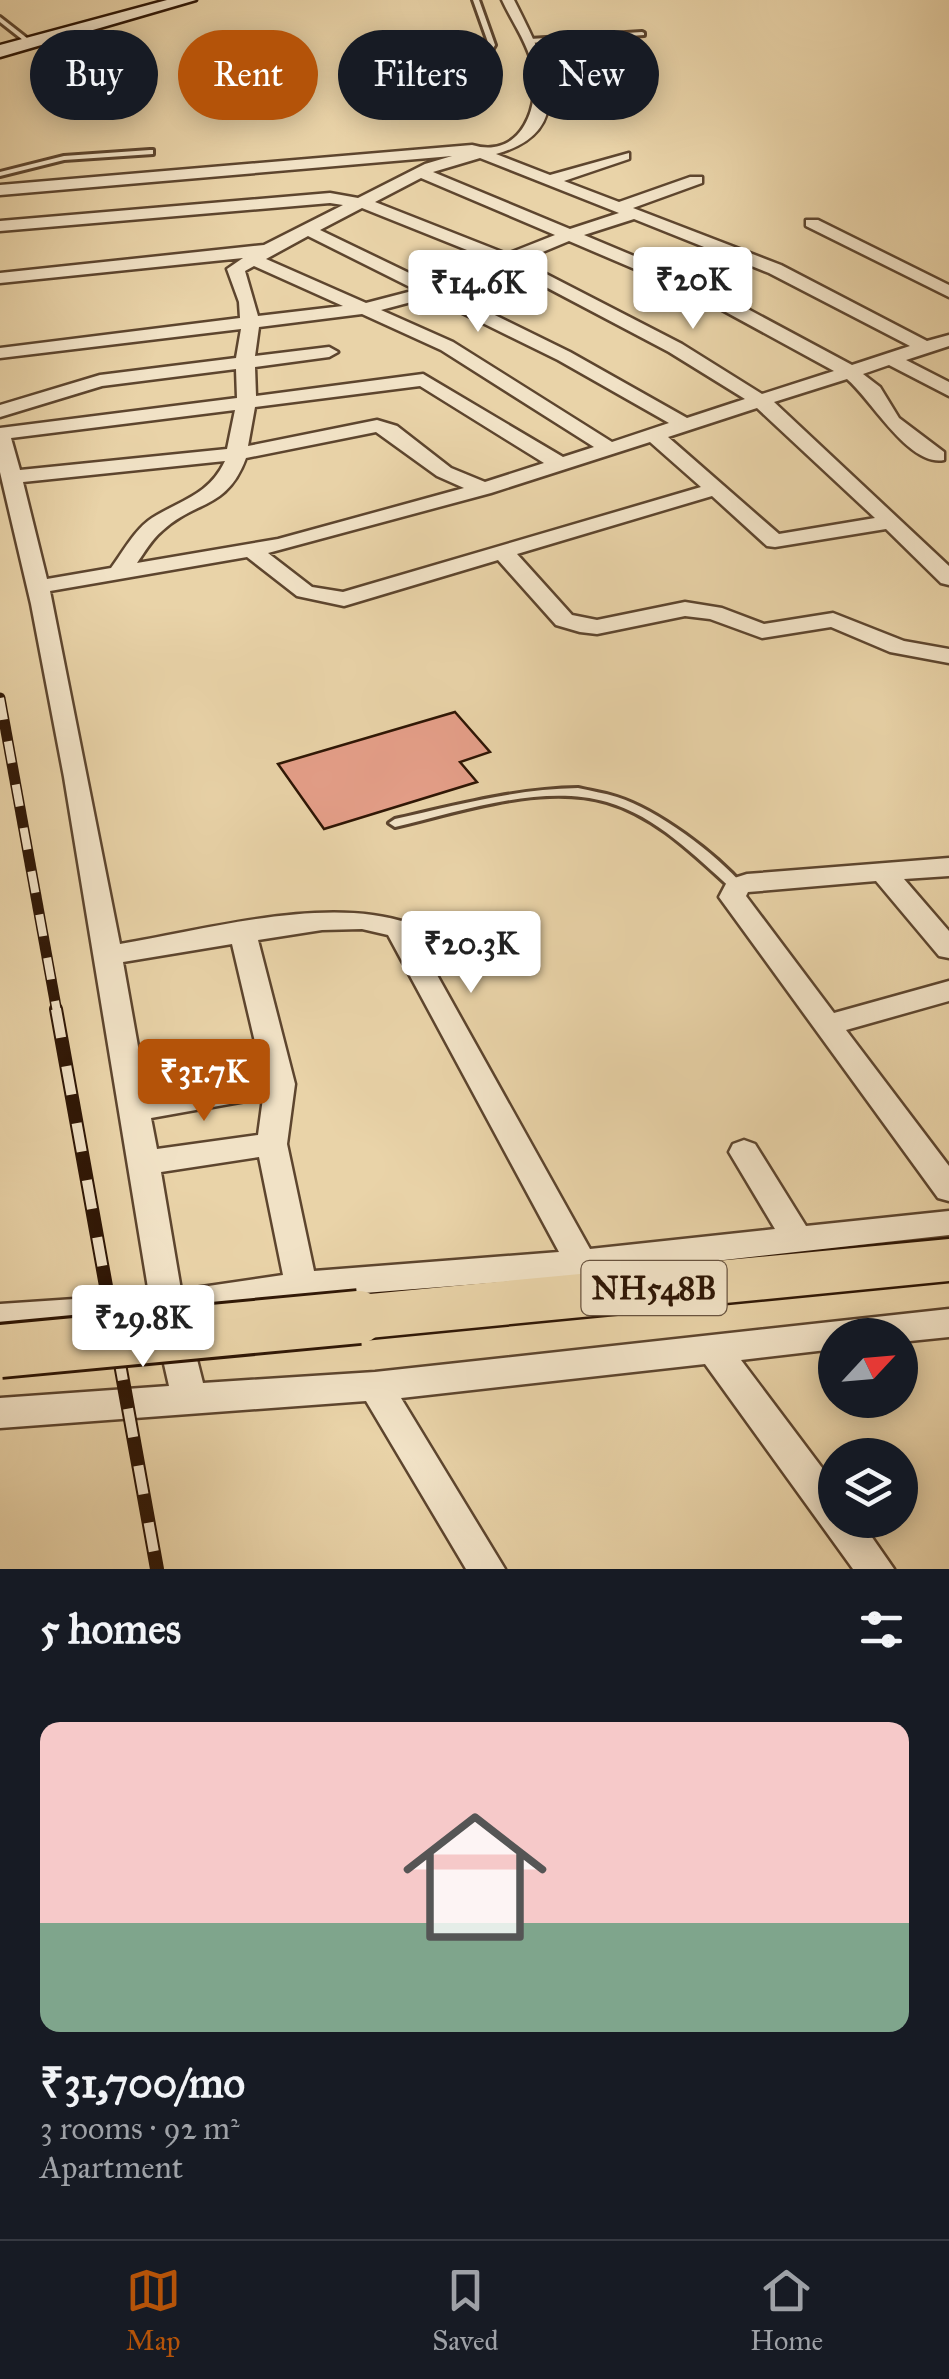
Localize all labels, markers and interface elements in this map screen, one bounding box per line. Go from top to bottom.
chip: Buy [30,30,158,120]
chip: Rent [178,30,318,120]
chip: Filters [338,30,503,120]
chip: New [523,30,659,120]
pin: ₹20K [634,247,752,332]
pin: ₹14.6K [397,250,559,335]
text: ₹20K [655,260,731,299]
text: ₹14.6K [430,263,526,302]
pin: ₹20.3K [390,911,552,996]
text: ₹20.3K [424,924,518,963]
pin: ₹31.7K [123,1039,285,1124]
text: ₹31.7K [160,1052,248,1091]
road number: NH548B [582,1261,726,1315]
pin: ₹29.8K [62,1285,224,1370]
text: ₹29.8K [94,1298,192,1337]
north arrow [818,1318,918,1418]
map controls [818,1318,918,1538]
button: layers [818,1438,918,1538]
icon: filters [854,1602,909,1657]
text: 5 homes [40,1603,181,1655]
icon: home [385,1787,565,1967]
text: ₹31,700/mo [40,2057,245,2109]
text: 3 rooms · 92 m² [40,2109,240,2148]
text: Apartment [40,2148,183,2187]
tab: Map [126,2263,181,2358]
tab: Saved [432,2263,499,2358]
tab: Home [750,2263,823,2358]

